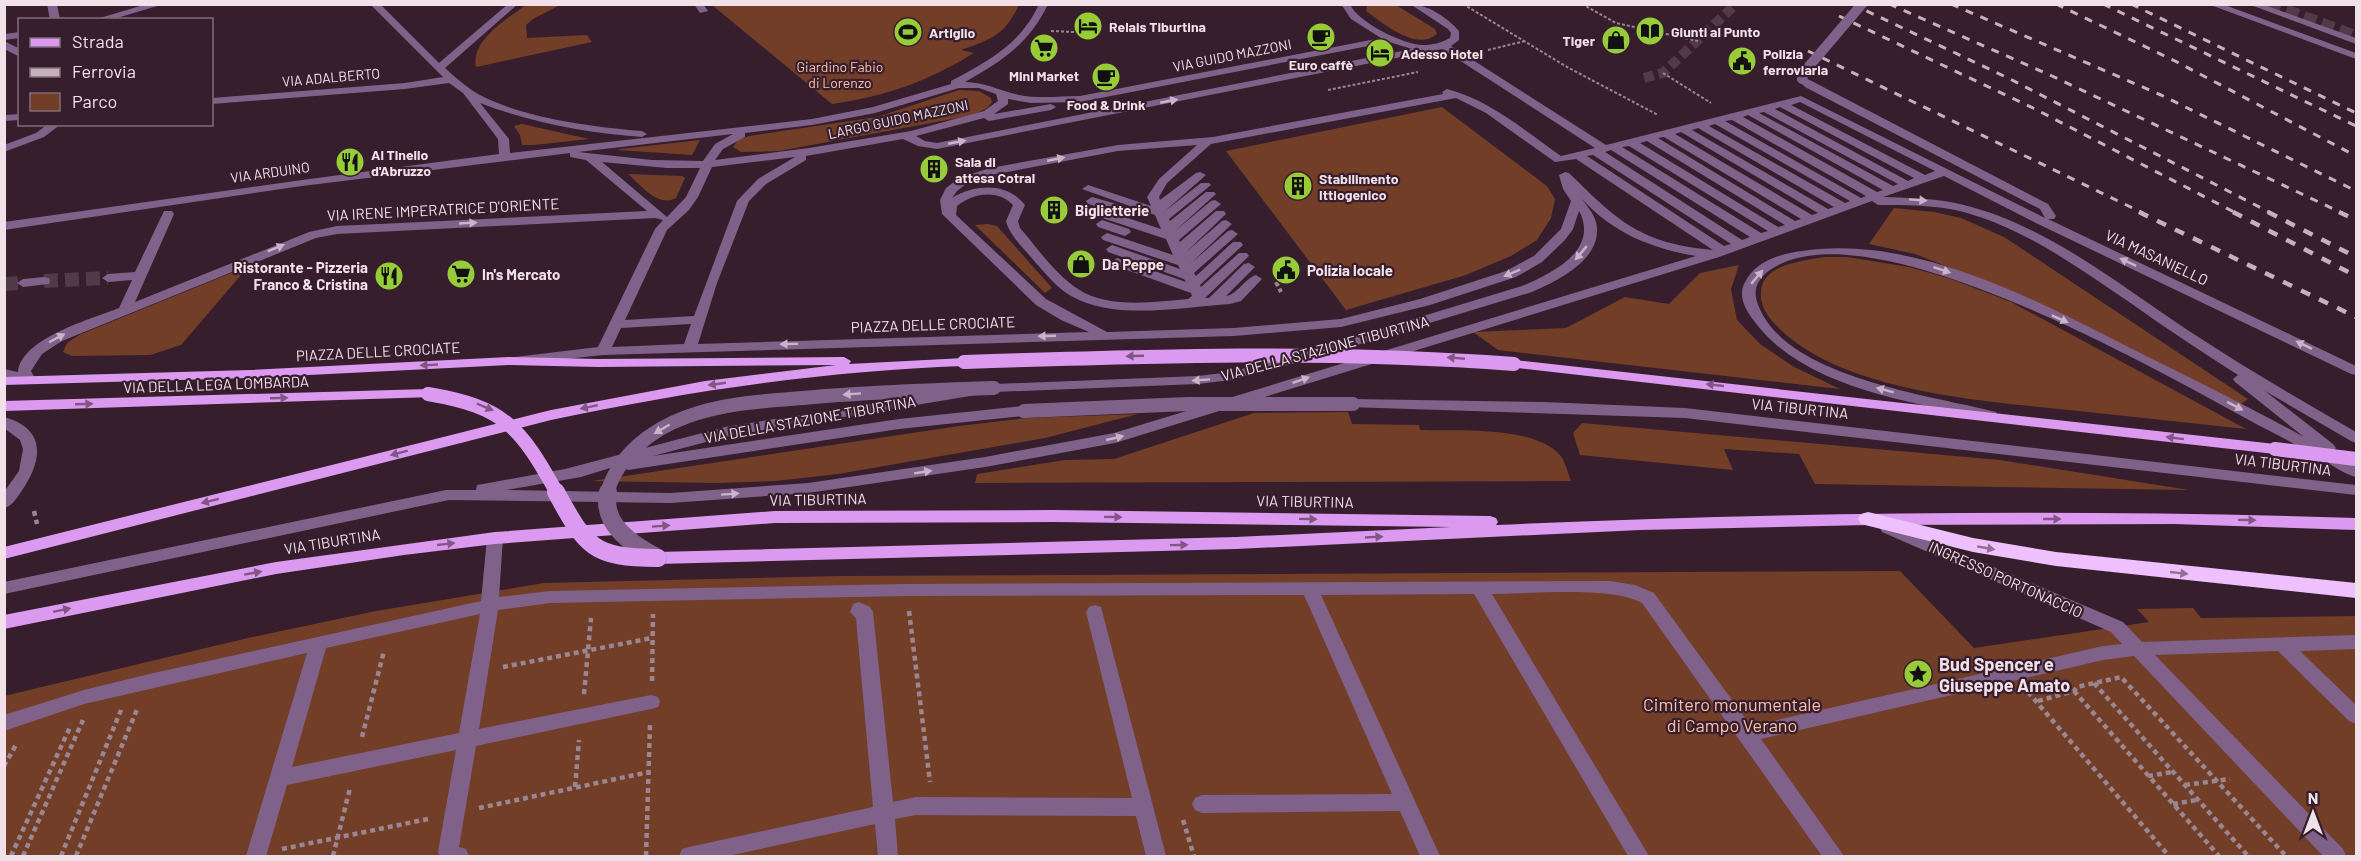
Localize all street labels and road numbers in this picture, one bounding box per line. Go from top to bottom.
street label: VIA GUIDO MAZZONI [1171,35,1293,75]
street label: VIA ADALBERTO [281,64,381,90]
street label: LARGO GUIDO MAZZONI [826,96,970,142]
street label: VIA ARDUINO [229,158,311,186]
street label: VIA IRENE IMPERATRICE D'ORIENTE [326,194,560,224]
street label: VIA MASANIELLO [2103,225,2211,289]
street label: PIAZZA DELLE CROCIATE [850,312,1016,336]
street label: VIA DELLA STAZIONE TIBURTINA [1219,312,1431,384]
street label: PIAZZA DELLE CROCIATE [295,338,461,364]
street label: VIA DELLA LEGA LOMBARDA [123,372,309,396]
street label: VIA DELLA STAZIONE TIBURTINA [703,392,917,446]
street label: VIA TIBURTINA [1751,394,1849,422]
street label: VIA TIBURTINA [2234,449,2332,479]
street label: VIA TIBURTINA [769,489,867,509]
street label: VIA TIBURTINA [1256,491,1354,511]
street label: VIA TIBURTINA [283,525,381,557]
street label: INGRESSO PORTONACCIO [1926,537,2086,621]

